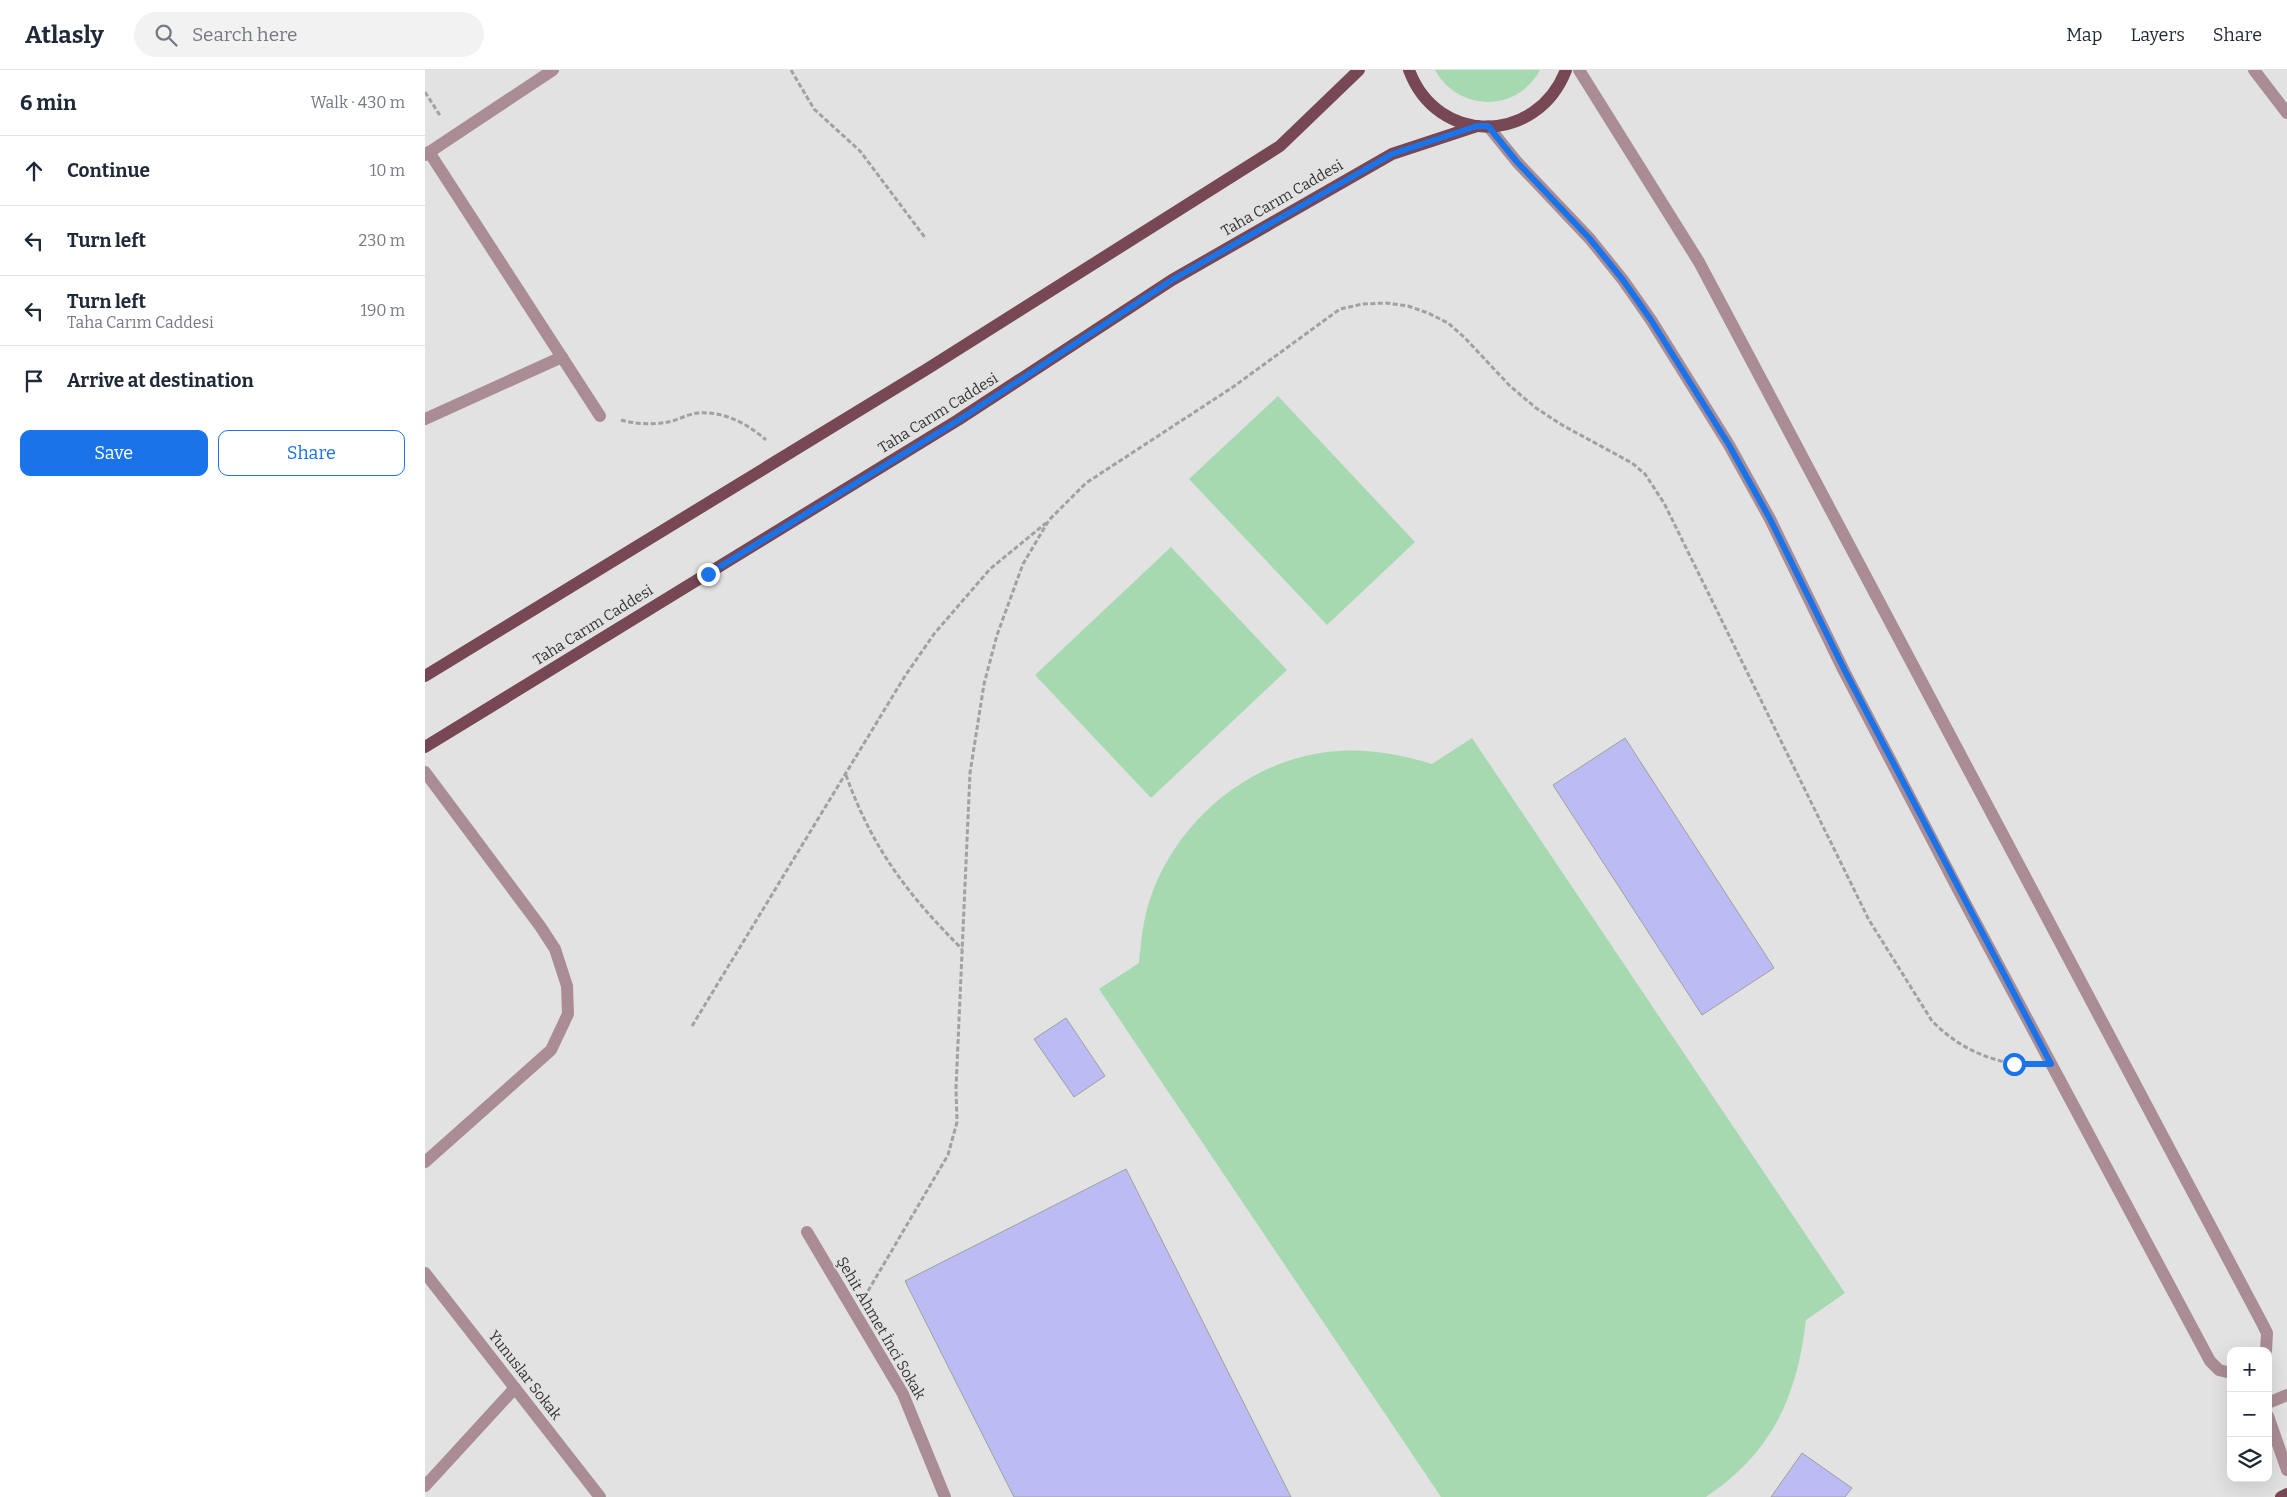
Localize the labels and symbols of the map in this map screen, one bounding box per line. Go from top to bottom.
street label: Taha Carım Caddesi [1218,156,1347,240]
street label: Taha Carım Caddesi [875,369,1002,457]
route end [697,563,720,586]
street label: Taha Carım Caddesi [530,581,657,669]
route start [2003,1053,2026,1076]
street label: Şehit Ahmet İnci Sokak [833,1253,930,1403]
street label: Yunuslar Sokak [485,1327,566,1424]

